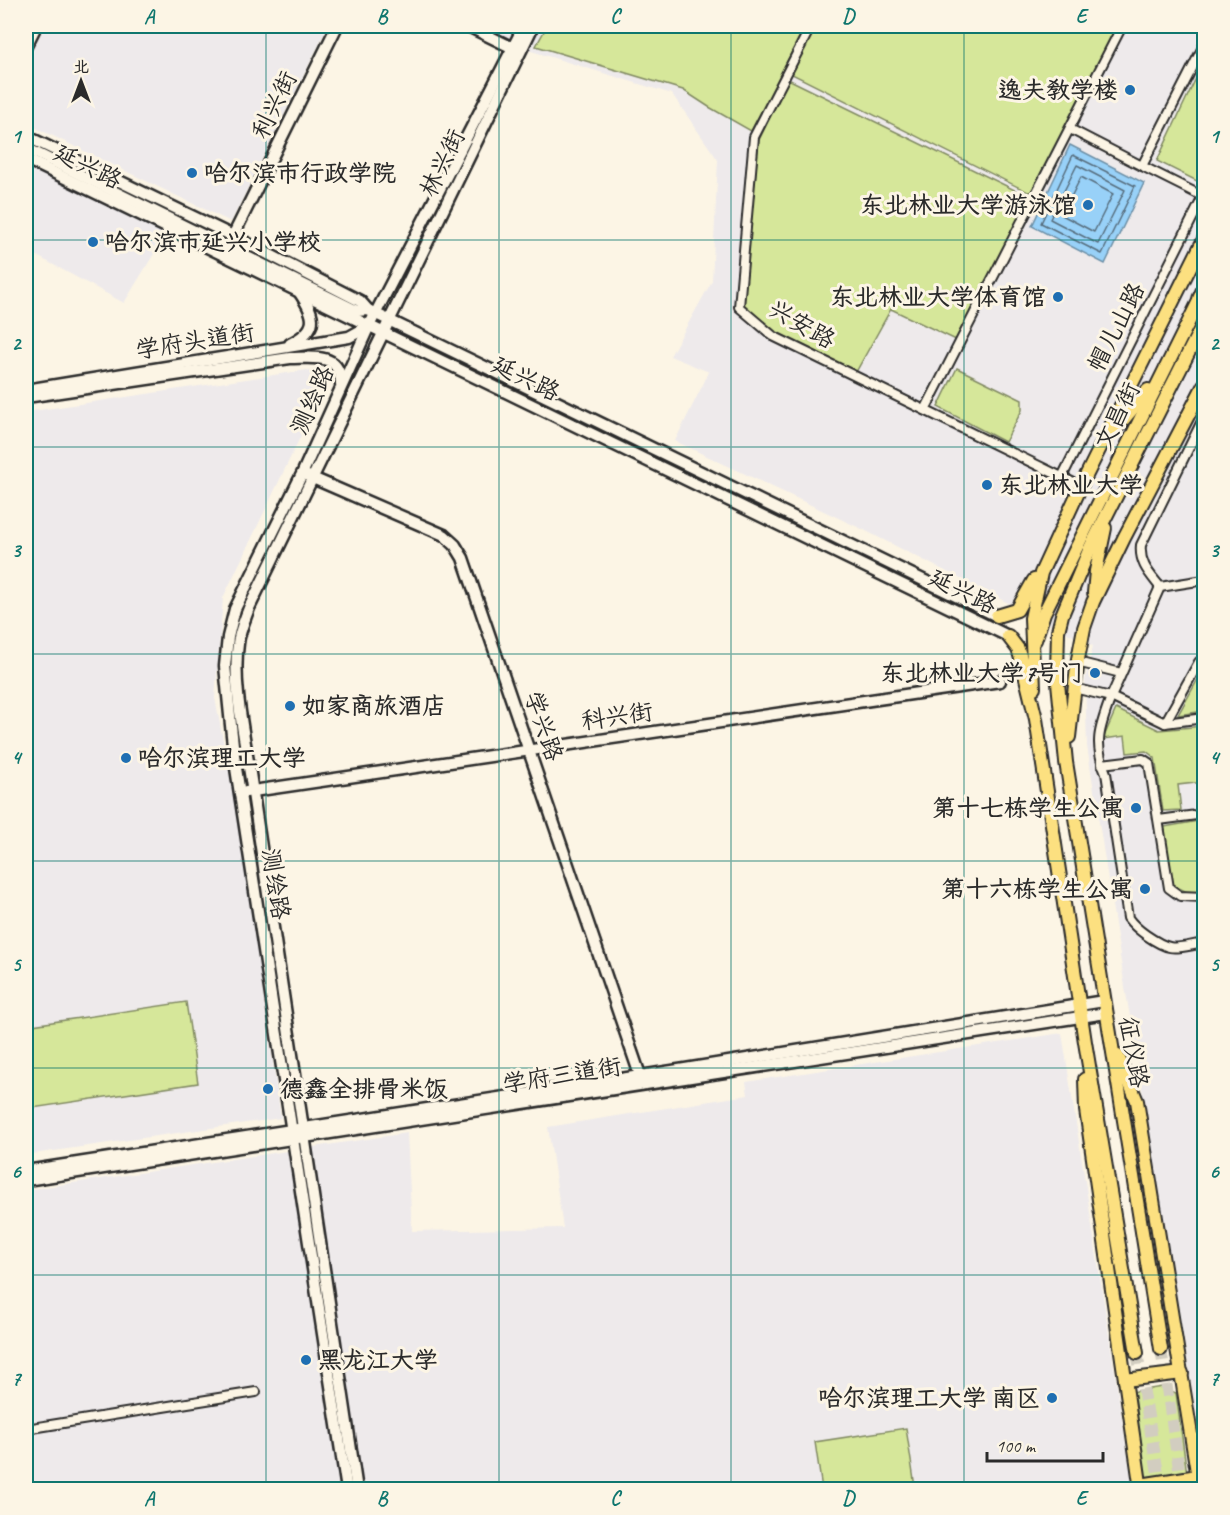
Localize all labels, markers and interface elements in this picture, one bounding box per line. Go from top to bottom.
text: A [144,4,156,29]
text: B [377,4,389,29]
text: C [610,4,622,29]
text: D [842,4,856,29]
text: E [1076,4,1090,29]
north arrow [51,51,111,111]
text: 北 [73,57,89,77]
street label: 利兴街 [245,66,303,144]
place label: 逸夫教学楼 [998,75,1118,105]
marker: 逸夫教学楼 [1123,83,1137,97]
text: 1 [12,124,23,149]
street label: 林兴街 [413,124,471,202]
text: 1 [1210,124,1221,149]
street label: 延兴路 [49,137,127,195]
place label: 哈尔滨市行政学院 [204,158,396,188]
marker: 哈尔滨市行政学院 [185,166,199,180]
place label: 东北林业大学游泳馆 [860,190,1076,220]
marker: 东北林业大学游泳馆 [1081,198,1095,212]
place label: 哈尔滨市延兴小学校 [105,227,321,257]
marker: 哈尔滨市延兴小学校 [86,235,100,249]
street label: 帽儿山路 [1081,277,1151,377]
place label: 东北林业大学体育馆 [830,282,1046,312]
marker: 东北林业大学体育馆 [1051,290,1065,304]
street label: 兴安路 [763,293,841,355]
street label: 学府头道街 [133,317,257,365]
text: 2 [12,331,23,356]
text: 2 [1210,331,1221,356]
street label: 延兴路 [487,349,565,407]
street label: 测绘路 [284,361,340,439]
street label: 文昌街 [1088,377,1146,455]
place label: 东北林业大学 [999,470,1143,500]
marker: 东北林业大学 [980,478,994,492]
text: 3 [12,538,23,563]
text: 3 [1210,538,1221,563]
street label: 延兴路 [924,562,1002,620]
place label: 东北林业大学7号门 [880,658,1083,688]
marker: 东北林业大学7号门 [1088,666,1102,680]
street label: 学兴路 [518,687,570,765]
place label: 如家商旅酒店 [302,691,446,721]
street label: 科兴街 [579,696,655,736]
marker: 如家商旅酒店 [283,699,297,713]
place label: 哈尔滨理工大学 [138,743,306,773]
text: 4 [12,745,24,770]
text: 4 [1210,745,1222,770]
marker: 哈尔滨理工大学 [119,751,133,765]
place label: 第十七栋学生公寓 [932,793,1124,823]
marker: 第十七栋学生公寓 [1129,801,1143,815]
street label: 测绘路 [256,846,296,922]
place label: 第十六栋学生公寓 [941,874,1133,904]
marker: 第十六栋学生公寓 [1138,882,1152,896]
text: 5 [12,952,23,977]
text: 5 [1210,952,1221,977]
street label: 征仪路 [1113,1014,1155,1090]
street label: 学府三道街 [500,1051,624,1099]
place label: 德鑫全排骨米饭 [280,1074,448,1104]
marker: 德鑫全排骨米饭 [261,1082,275,1096]
text: 6 [11,1159,22,1184]
text: 6 [1209,1159,1220,1184]
place label: 黑龙江大学 [318,1345,438,1375]
marker: 黑龙江大学 [299,1353,313,1367]
text: 7 [12,1366,23,1391]
text: 7 [1210,1366,1221,1391]
place label: 哈尔滨理工大学 南区 [818,1383,1040,1413]
marker: 哈尔滨理工大学 南区 [1045,1391,1059,1405]
scale bar [987,1425,1102,1463]
text: 100 m [996,1435,1037,1457]
text: A [144,1486,156,1511]
text: B [377,1486,389,1511]
text: C [610,1486,622,1511]
text: D [842,1486,856,1511]
text: E [1076,1486,1090,1511]

